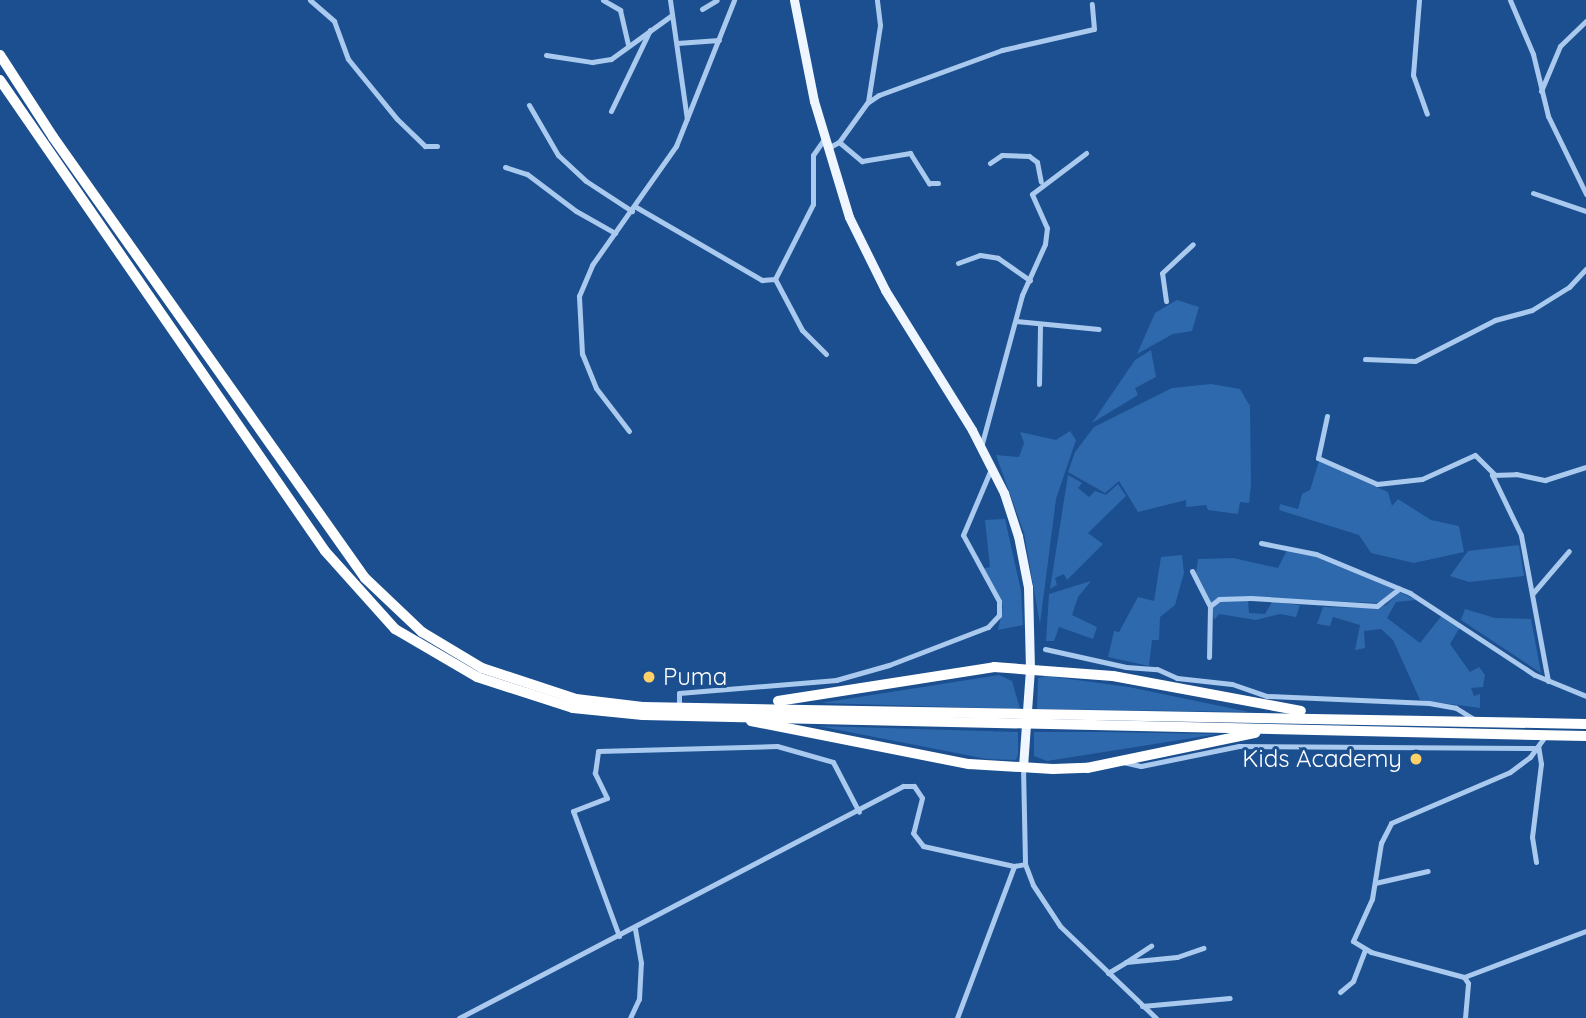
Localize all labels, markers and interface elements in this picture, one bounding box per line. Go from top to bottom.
place label: Puma [663,663,727,691]
marker: Puma [641,669,657,685]
place label: Kids Academy [1242,745,1402,773]
marker: Kids Academy [1408,751,1424,767]

